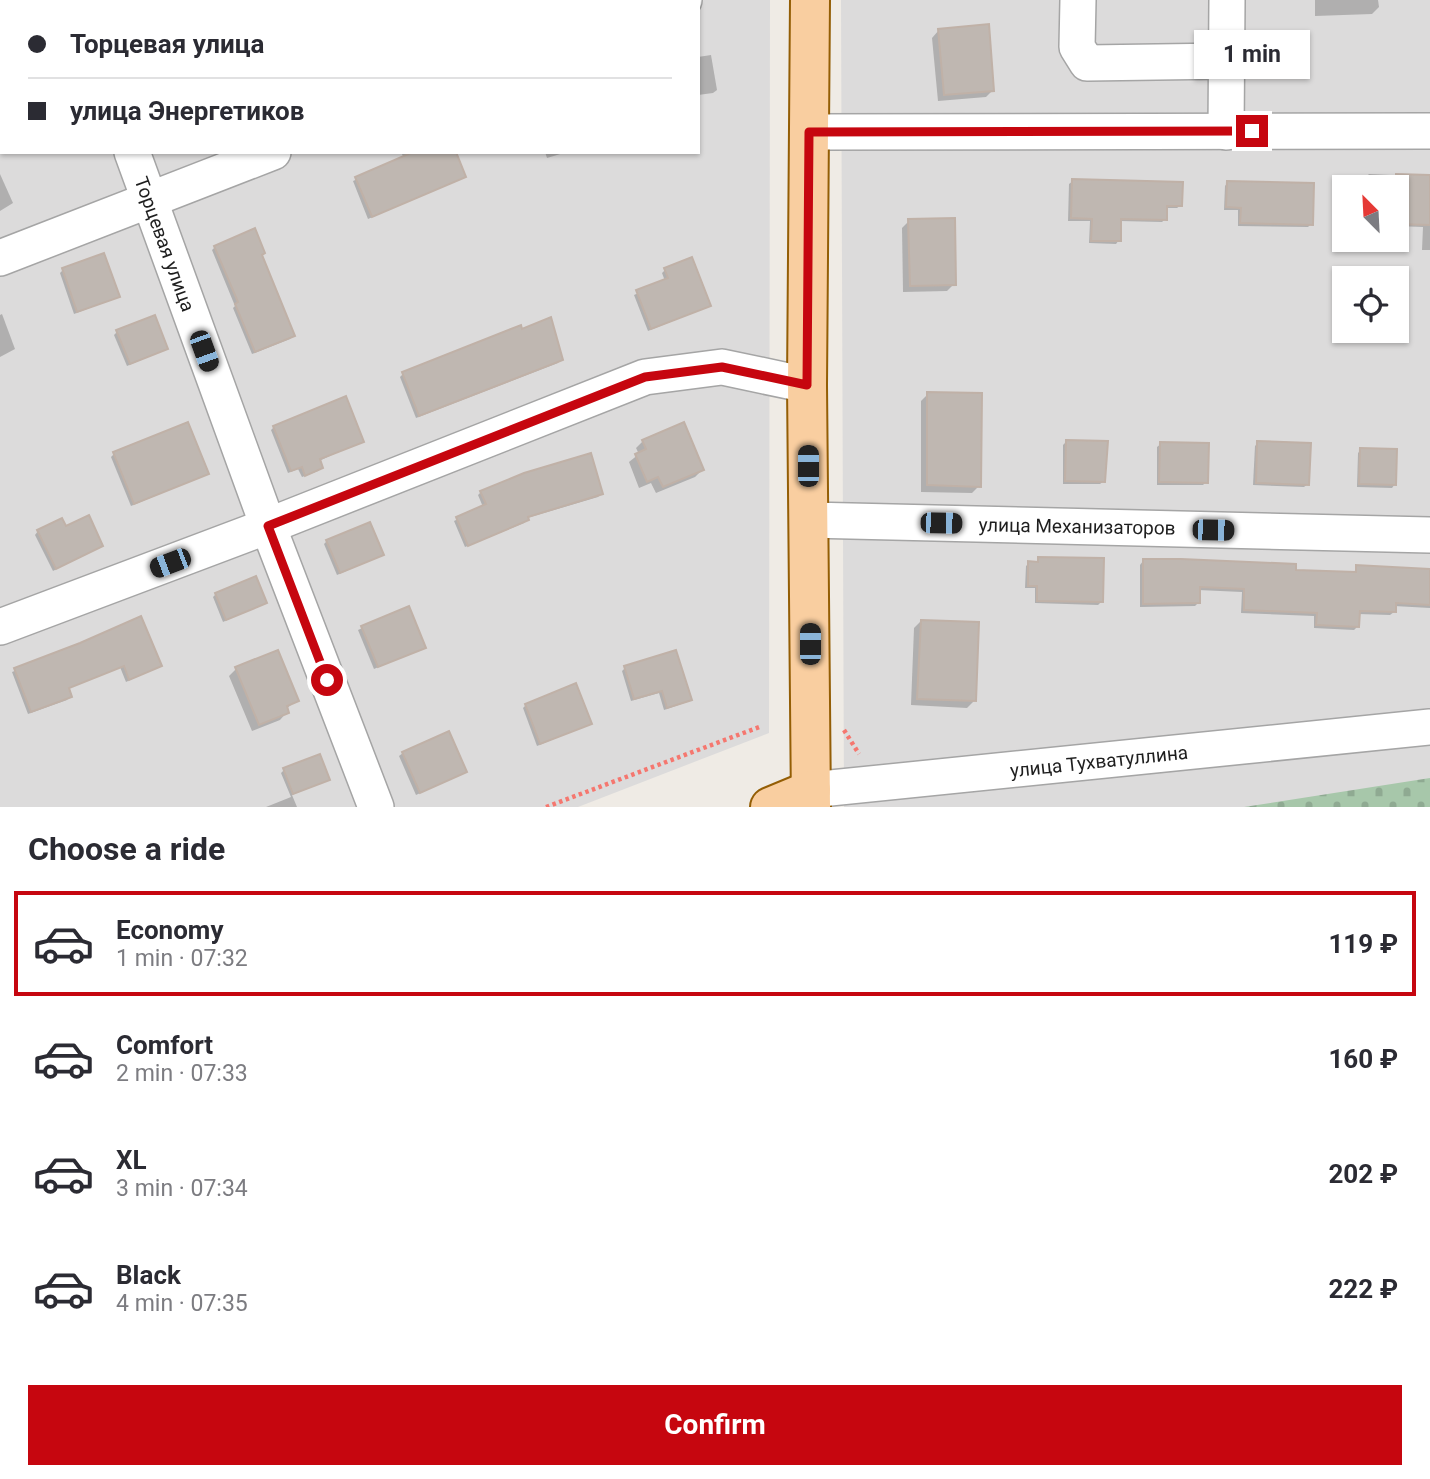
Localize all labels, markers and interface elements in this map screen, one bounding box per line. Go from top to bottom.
text: Торцевая улица [70,29,264,59]
callout: 1 min [1194,30,1310,78]
text: 1 min [1223,41,1281,68]
text: улица Энергетиков [70,96,304,126]
route end [1236,115,1268,147]
street label: Торцевая улица [129,174,200,315]
north arrow [1332,175,1409,252]
map controls [1332,175,1409,343]
button: locate [1332,266,1409,343]
car [187,328,222,374]
car [798,445,819,487]
car [920,512,963,534]
street label: улица Механизаторов [978,513,1176,540]
car [1192,519,1235,541]
car [147,546,194,580]
car [800,623,821,665]
route start [311,664,343,696]
street label: улица Тухватуллина [1009,741,1189,782]
text: Choose a ride [28,830,225,868]
icon: car [32,912,95,975]
text: Economy [116,915,223,945]
text: 119 ₽ [1328,929,1398,959]
text: 1 min · 07:32 [116,945,248,972]
icon: car [32,1027,95,1090]
text: Comfort [116,1030,213,1060]
text: 160 ₽ [1328,1044,1398,1074]
text: 2 min · 07:33 [116,1060,248,1087]
icon: car [32,1142,95,1205]
text: XL [116,1145,147,1175]
text: 202 ₽ [1328,1159,1398,1189]
text: 3 min · 07:34 [116,1175,248,1202]
icon: car [32,1257,95,1320]
text: Black [116,1260,181,1290]
text: 222 ₽ [1328,1274,1398,1304]
text: 4 min · 07:35 [116,1290,248,1317]
button: Confirm [28,1385,1402,1465]

